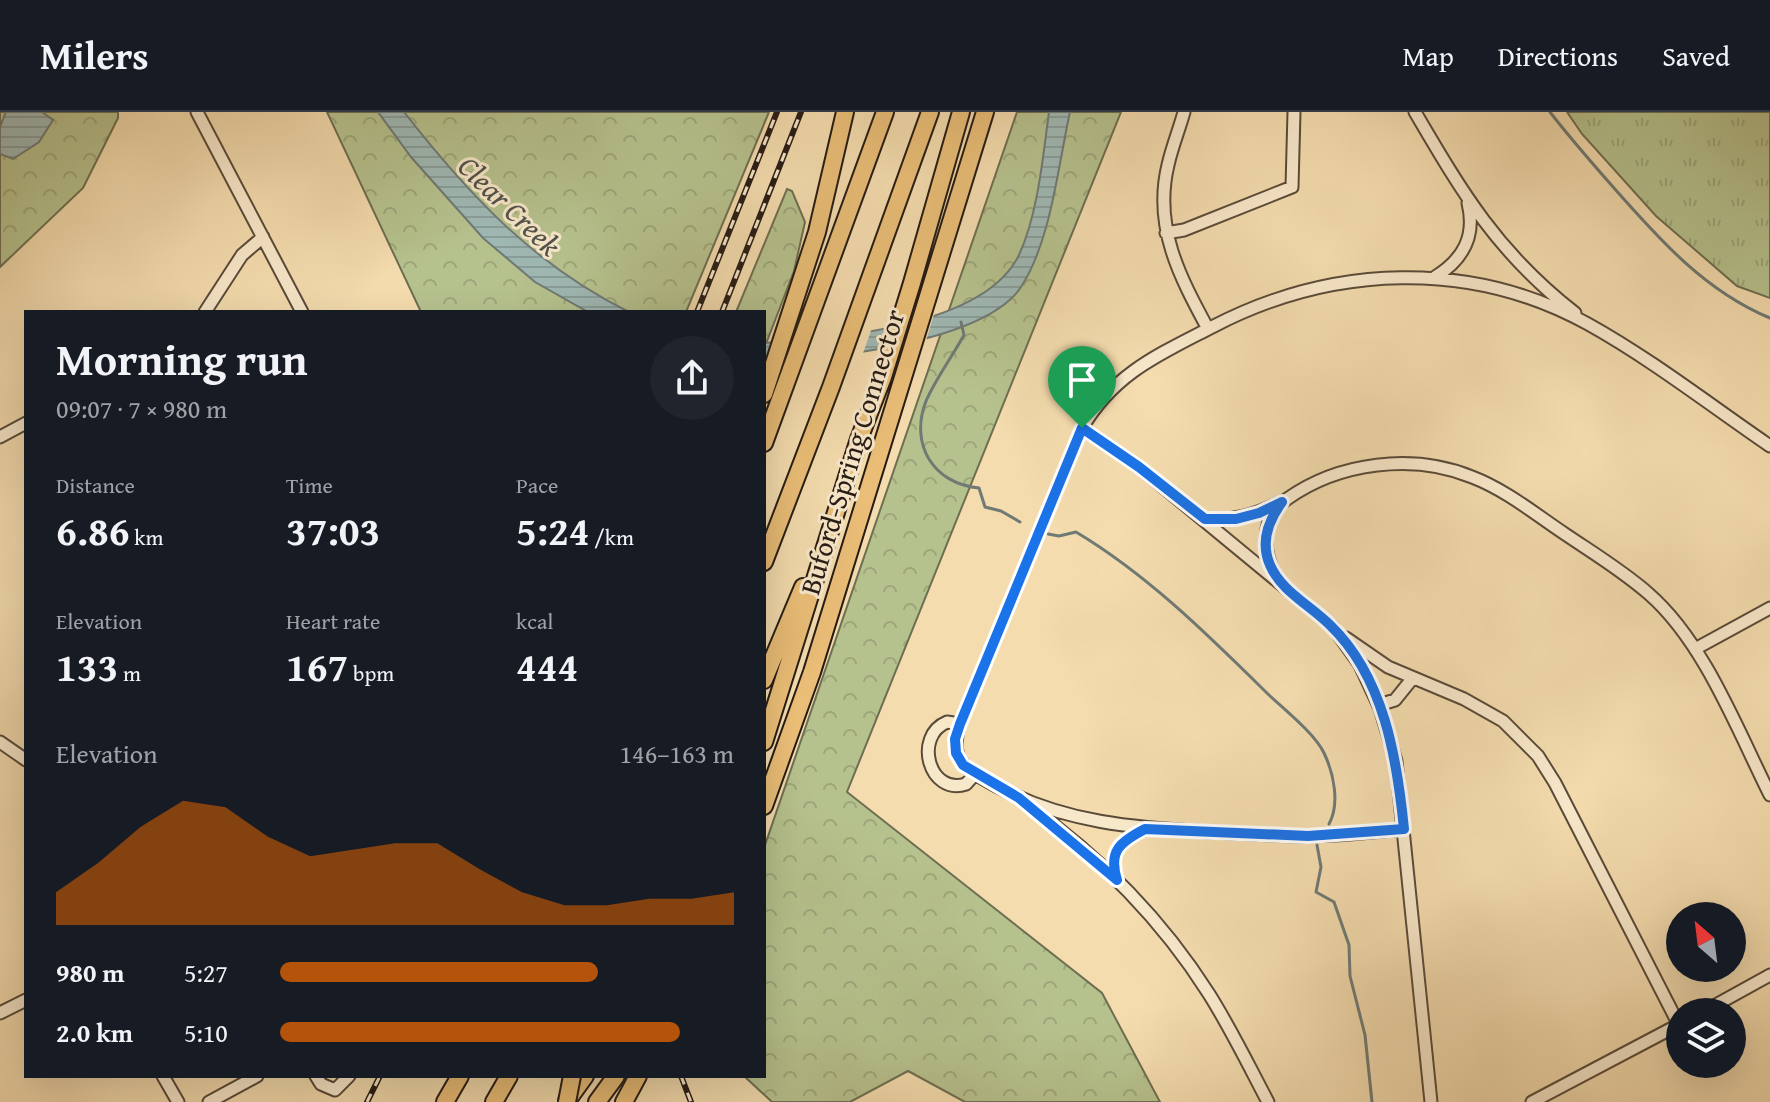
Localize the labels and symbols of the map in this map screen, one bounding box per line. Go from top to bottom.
water label: Clear Creek [448,145,571,266]
street label: Buford-Spring Connector [789,304,915,600]
pin [1048,346,1116,428]
north arrow [1666,902,1746,982]

